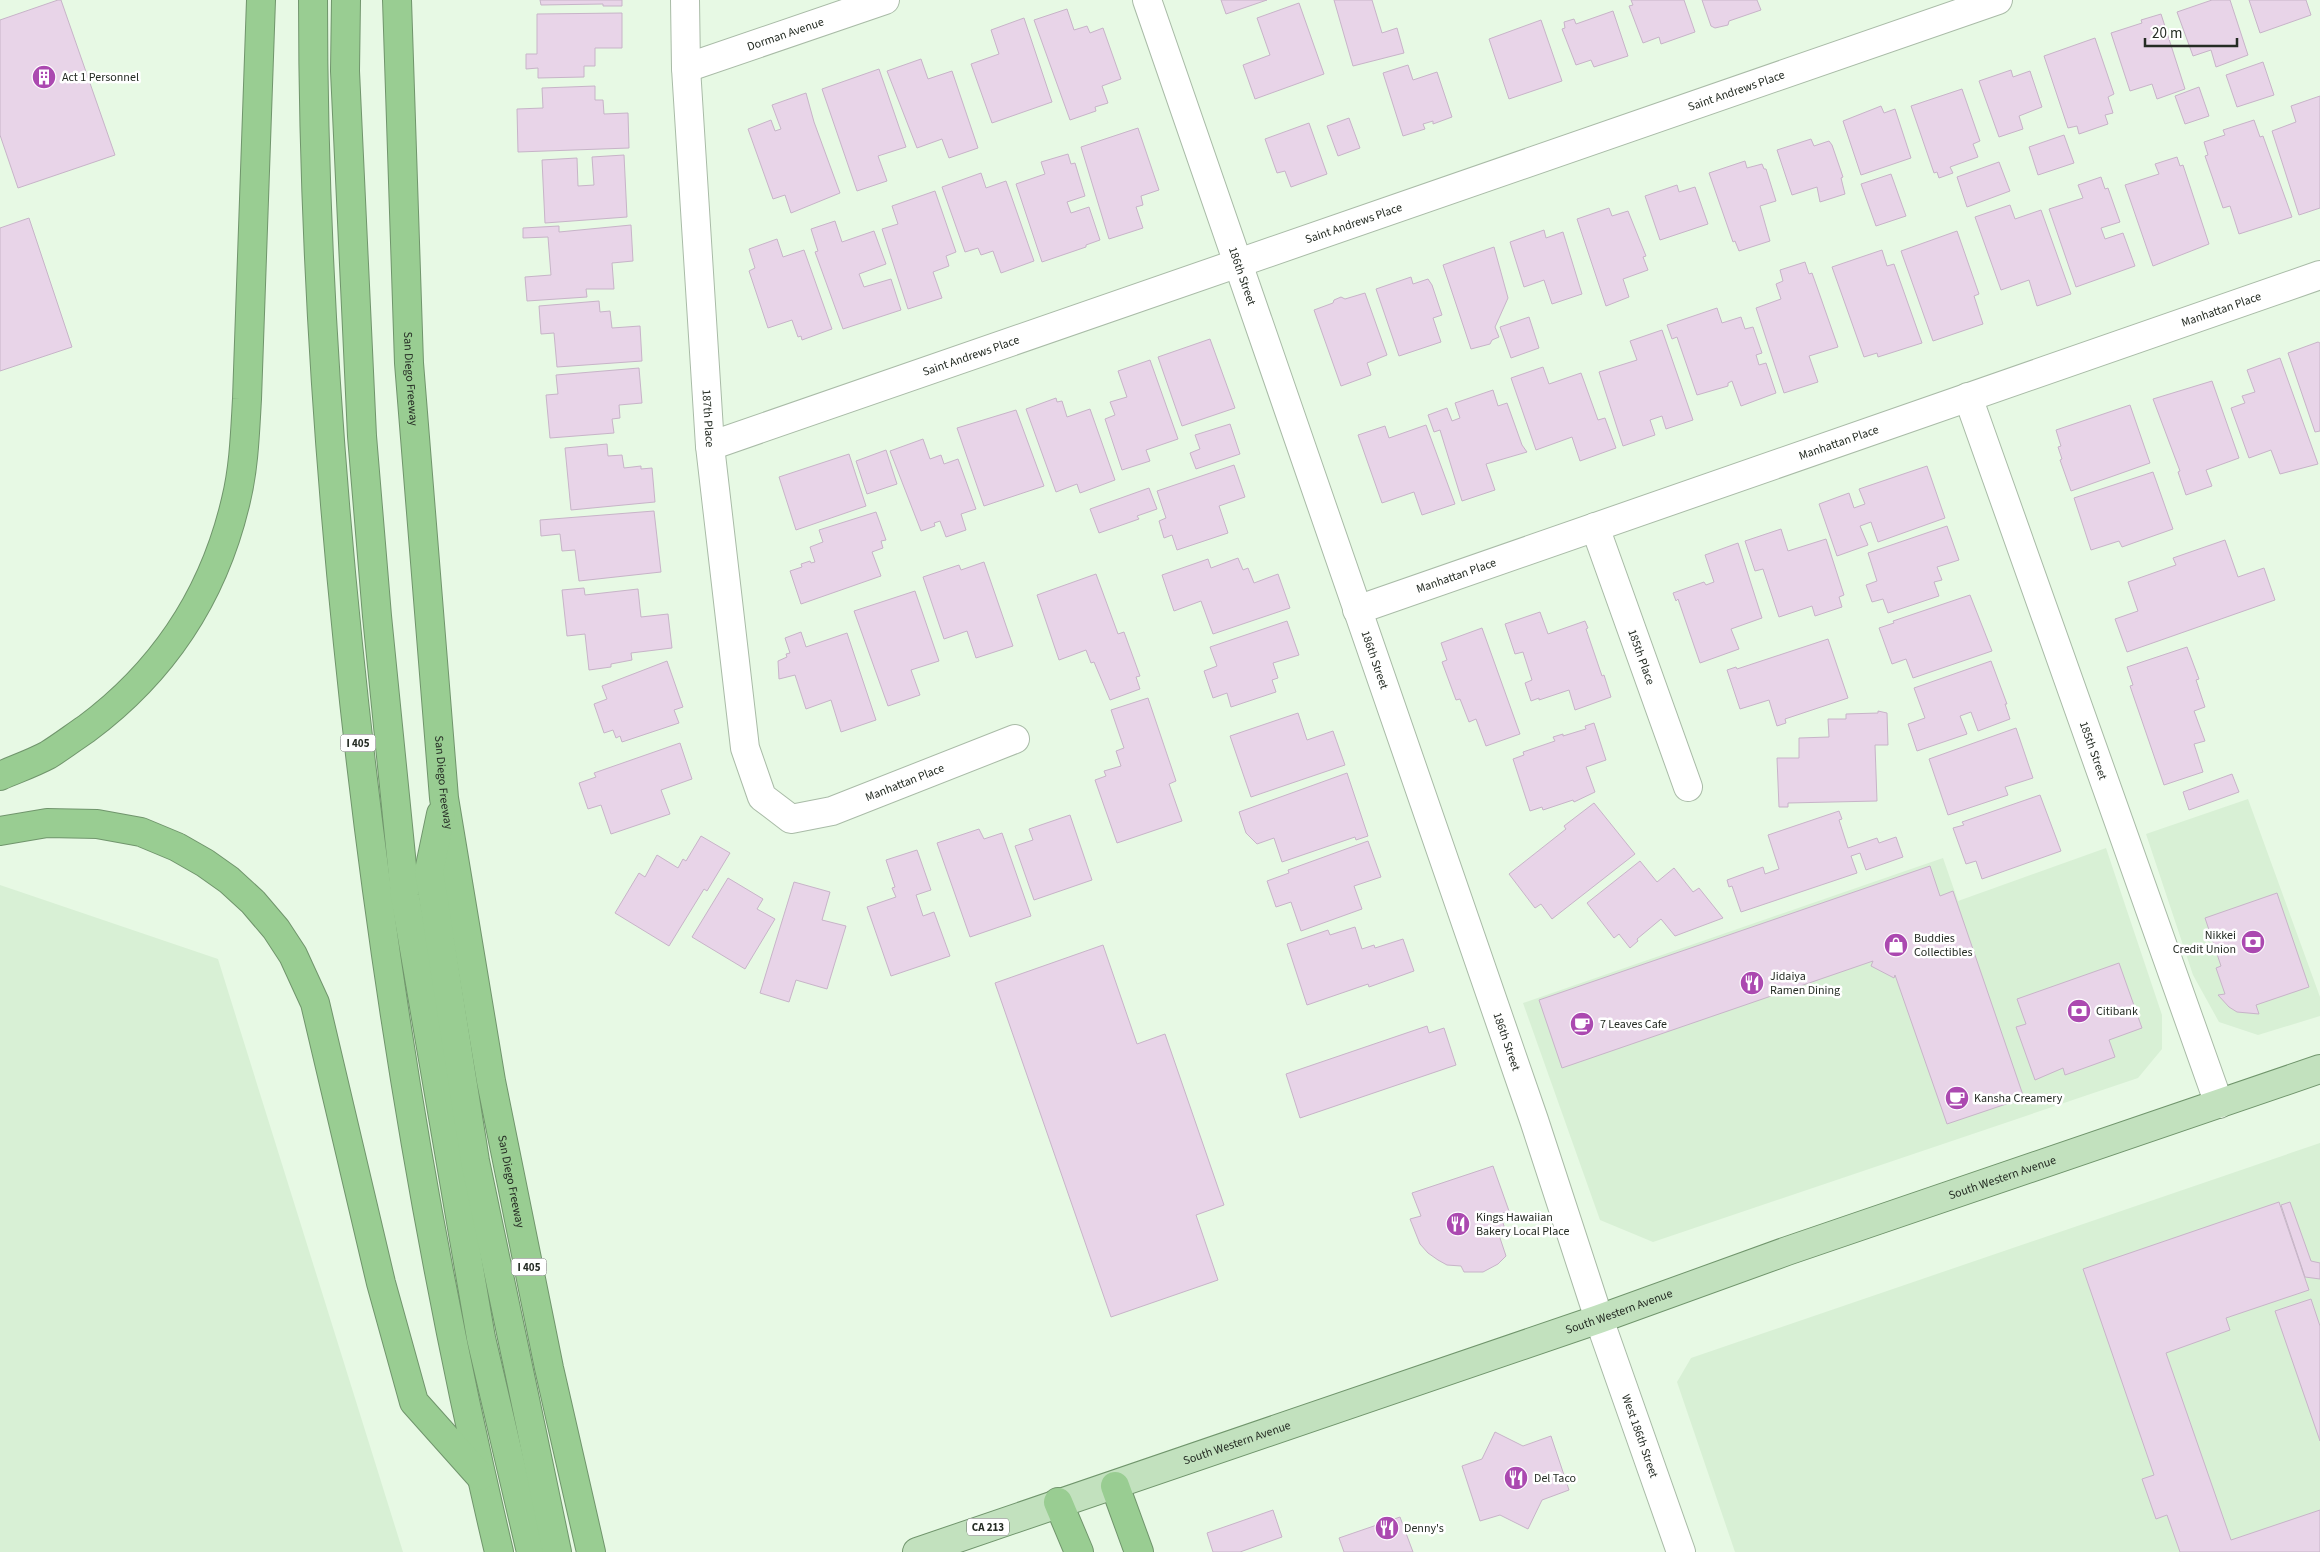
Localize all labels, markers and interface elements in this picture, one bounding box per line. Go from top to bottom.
street label: Dorman Avenue [745,14,826,56]
scale bar [2145,15,2238,47]
text: 20 m [2152,23,2182,44]
building icon: Act 1 Personnel [31,64,57,90]
street label: Saint Andrews Place [1686,66,1787,116]
place label: Act 1 Personnel [62,69,139,86]
street label: Saint Andrews Place [1303,199,1404,248]
street label: 186th Street [1224,245,1260,308]
street label: Manhattan Place [2179,288,2264,332]
street label: San Diego Freeway [399,331,422,427]
street label: Saint Andrews Place [920,332,1022,381]
street label: 187th Place [697,389,718,448]
street label: Manhattan Place [1797,421,1881,465]
street label: Manhattan Place [1414,554,1499,598]
street label: 185th Place [1623,627,1659,687]
street label: 186th Street [1356,628,1392,691]
street label: 185th Street [2075,719,2111,782]
road number: I 405 [340,734,376,751]
street label: San Diego Freeway [430,735,457,831]
street label: Manhattan Place [863,760,947,806]
place label: Nikkei Credit Union [2173,927,2236,958]
bank icon: Nikkei Credit Union [2240,929,2266,955]
place label: Buddies Collectibles [1914,930,1972,961]
shop icon: Buddies Collectibles [1883,932,1909,958]
place label: Jidaiya Ramen Dining [1770,968,1840,999]
restaurant icon: Jidaiya Ramen Dining [1739,970,1765,996]
bank icon: Citibank [2066,998,2092,1024]
place label: Citibank [2096,1003,2138,1020]
street label: 186th Street [1488,1010,1524,1073]
cafe icon: 7 Leaves Cafe [1569,1011,1595,1037]
place label: 7 Leaves Cafe [1600,1016,1667,1033]
cafe icon: Kansha Creamery [1944,1085,1970,1111]
place label: Kansha Creamery [1974,1090,2063,1107]
street label: San Diego Freeway [493,1134,529,1230]
street label: South Western Avenue [1946,1152,2058,1204]
place label: Kings Hawaiian Bakery Local Place [1476,1209,1569,1240]
restaurant icon: Kings Hawaiian Bakery Local Place [1445,1211,1471,1237]
road number: I 405 [512,1258,546,1276]
street label: South Western Avenue [1563,1285,1675,1339]
street label: West 186th Street [1617,1392,1662,1480]
street label: South Western Avenue [1181,1417,1293,1469]
restaurant icon: Del Taco [1503,1465,1529,1491]
place label: Del Taco [1534,1470,1576,1487]
restaurant icon: Denny's [1374,1515,1400,1541]
road number: CA 213 [967,1518,1009,1535]
place label: Denny's [1404,1520,1444,1537]

